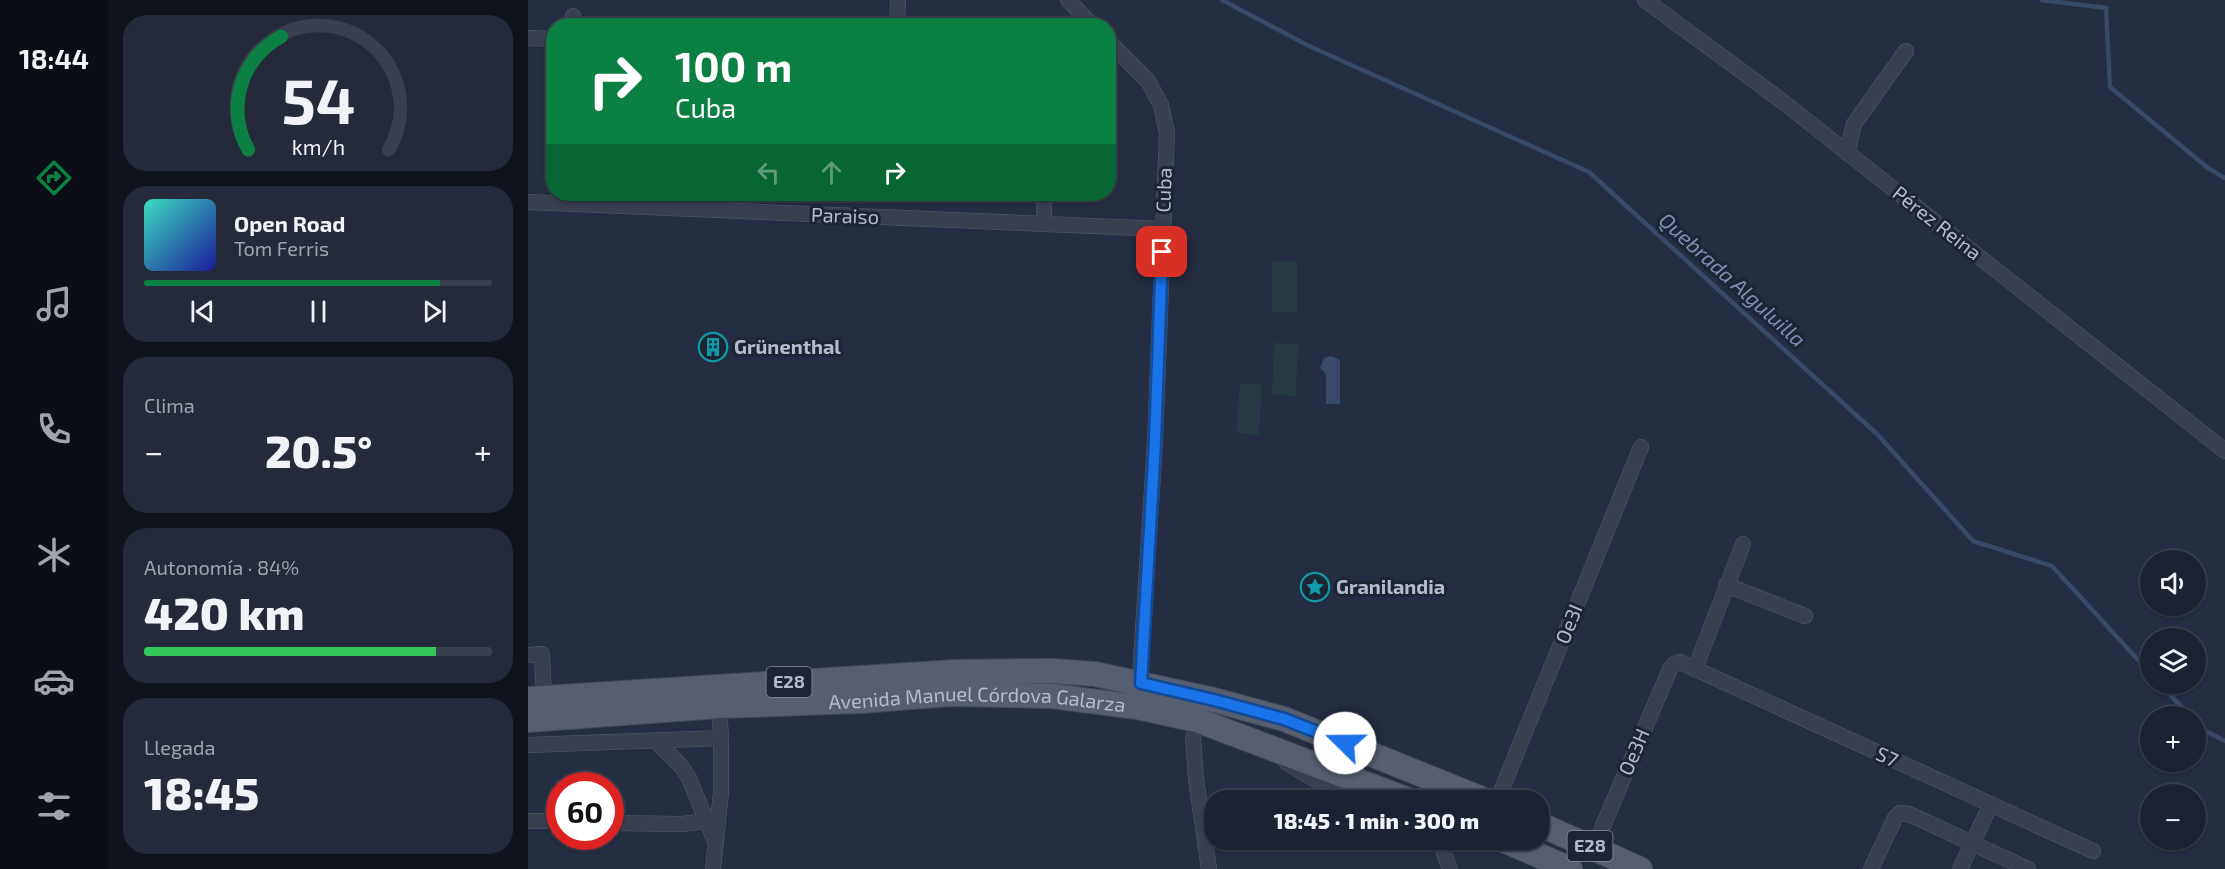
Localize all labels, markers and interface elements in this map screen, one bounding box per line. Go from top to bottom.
text: 100 m [675,40,792,90]
text: 18:44 [19,42,89,74]
icon: right [576,42,654,120]
text: 54 [281,62,355,137]
text: Cuba [675,91,736,123]
text: km/h [291,134,345,159]
icon: left [752,156,785,189]
icon: ahead [815,156,848,189]
icon: right [878,156,911,189]
icon: directions [33,157,75,199]
street label: Cuba [1150,167,1176,213]
street label: Pérez Reina [1888,180,1987,264]
street label: Paraiso [811,202,880,228]
water label: Quebrada Alguluilla [1654,207,1811,352]
text: Open Road [234,210,346,236]
pin [1136,226,1187,277]
icon: arrive [1145,235,1178,268]
text: Tom Ferris [234,236,329,260]
icon: music [33,283,75,325]
icon: previous [186,295,219,328]
icon: pause [302,295,335,328]
icon: next [418,295,451,328]
building icon: Grünenthal [697,331,729,363]
place label: Grünenthal [734,334,841,358]
text: Clima [144,393,195,417]
icon: phone [33,408,75,450]
text: 20.5° [265,423,372,477]
text: − [144,431,163,471]
text: + [474,431,492,471]
icon: climate [33,534,75,576]
map controls [2140,550,2206,850]
button: sound [2140,550,2206,616]
text: Autonomía · 84% [144,555,299,579]
place icon: Granilandia [1299,571,1331,603]
place label: Granilandia [1336,574,1445,598]
text: 420 km [144,585,305,639]
street label: Oe3I [1549,600,1587,647]
button: layers [2140,628,2206,694]
icon: car [33,660,75,702]
road number: E28 [766,667,812,697]
street label: Avenida Manuel Córdova Galarza [828,681,1127,716]
button: + [2140,706,2206,772]
position arrow [1313,711,1377,775]
street label: Oe3H [1613,725,1654,779]
text: Llegada [144,735,215,759]
street label: S7 [1873,741,1902,772]
text: 18:45 [144,765,259,819]
speed limit sign: 60 [546,772,624,850]
button: − [2140,784,2206,850]
icon: filters [33,785,75,827]
text: 18:45 · 1 min · 300 m [1274,807,1479,833]
road number: E28 [1568,831,1612,861]

